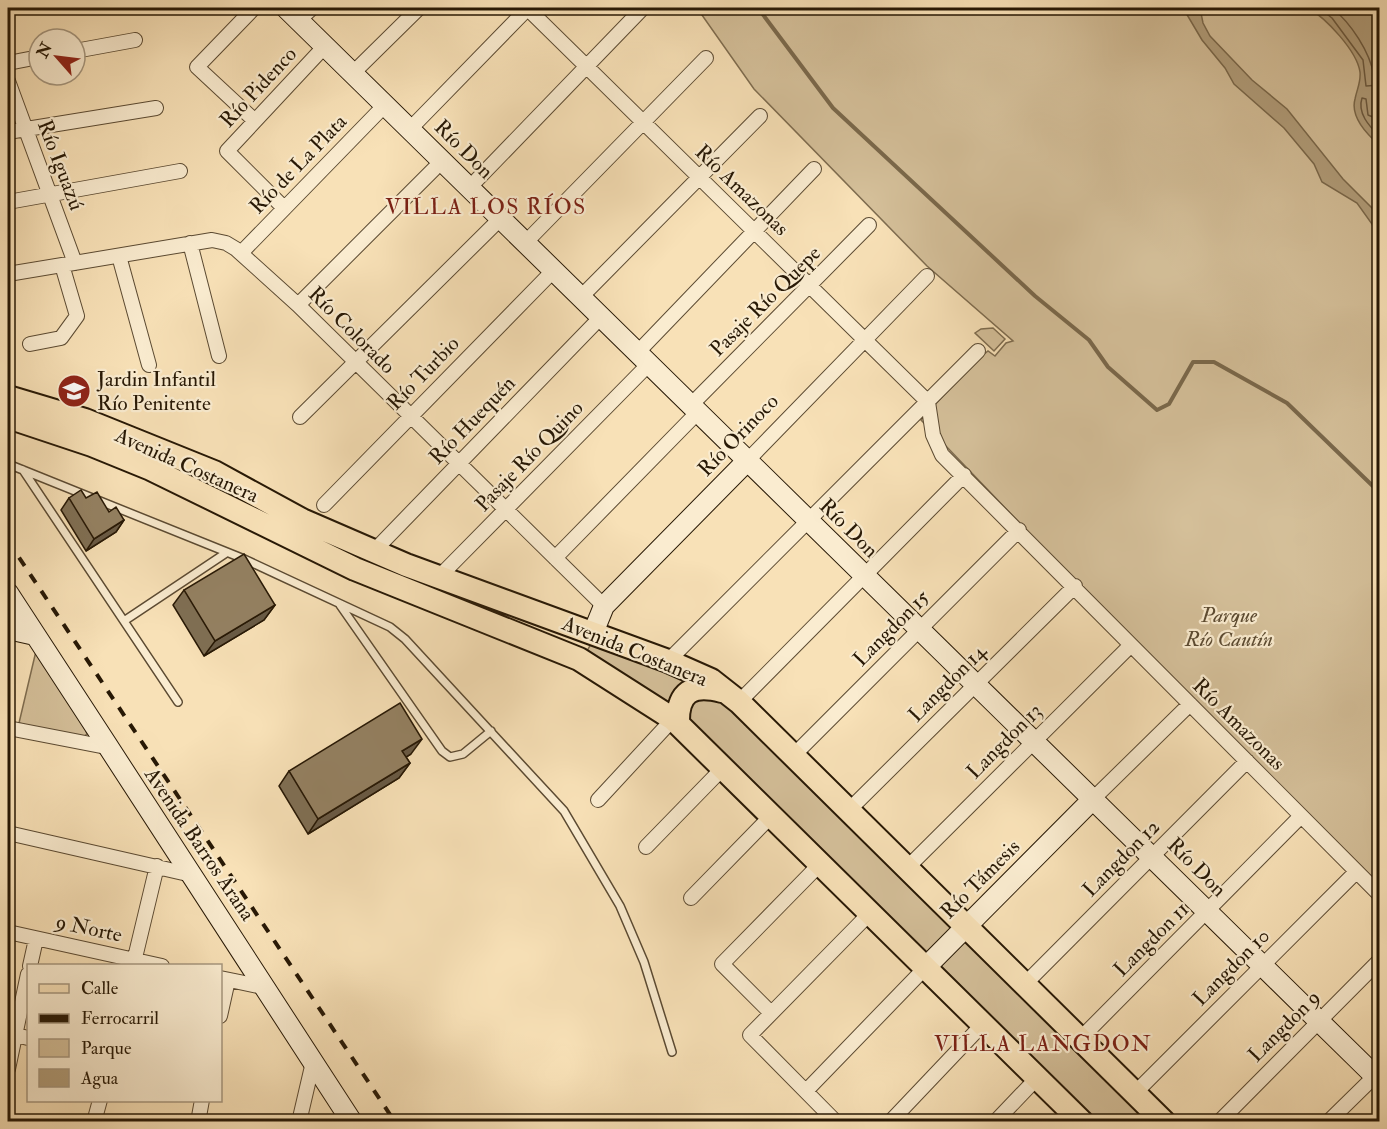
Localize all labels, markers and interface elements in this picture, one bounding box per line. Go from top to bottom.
north arrow [27,27,87,87]
text: N [32,39,57,62]
street label: Río Pidenco [214,41,303,134]
street label: Río de La Plata [244,108,353,220]
street label: Río Don [428,114,499,185]
street label: Río Iguazú [31,116,90,214]
street label: Río Amazonas [689,139,794,242]
district label: VILLA LOS RÍOS [385,193,587,221]
street label: Pasaje Río Quepe [704,240,827,363]
street label: Río Colorado [302,281,401,380]
street label: Río Turbio [381,331,465,416]
place label: Jardin Infantil Río Penitente [96,366,216,417]
street label: Río Huequén [423,370,521,470]
school or university icon: Jardin Infantil Río Penitente [56,373,92,409]
street label: Río Orinoco [692,388,785,482]
street label: Pasaje Río Quino [469,395,589,518]
street label: Avenida Costanera [110,421,263,509]
street label: Río Don [813,493,884,564]
street label: Langdon 15 [847,584,936,672]
park label: Parque Río Cautín [1184,602,1273,653]
street label: Avenida Costanera [557,610,712,693]
street label: Langdon 14 [903,637,993,728]
street label: Río Amazonas [1187,672,1291,776]
street label: Langdon 13 [961,698,1048,785]
street label: Avenida Barros Arana [138,762,261,926]
street label: Langdon 12 [1077,814,1166,903]
street label: Río Don [1161,832,1232,903]
street label: Río Támesis [935,834,1026,925]
street label: Langdon 11 [1108,896,1195,983]
street label: 9 Norte [51,908,125,949]
street label: Langdon 10 [1187,923,1276,1012]
legend [27,964,222,1102]
text: Calle [81,977,119,1000]
street label: Langdon 9 [1242,984,1326,1068]
text: Ferrocarril [81,1007,159,1030]
district label: VILLA LANGDON [934,1030,1152,1058]
text: Parque [81,1037,132,1060]
text: Agua [80,1067,119,1090]

